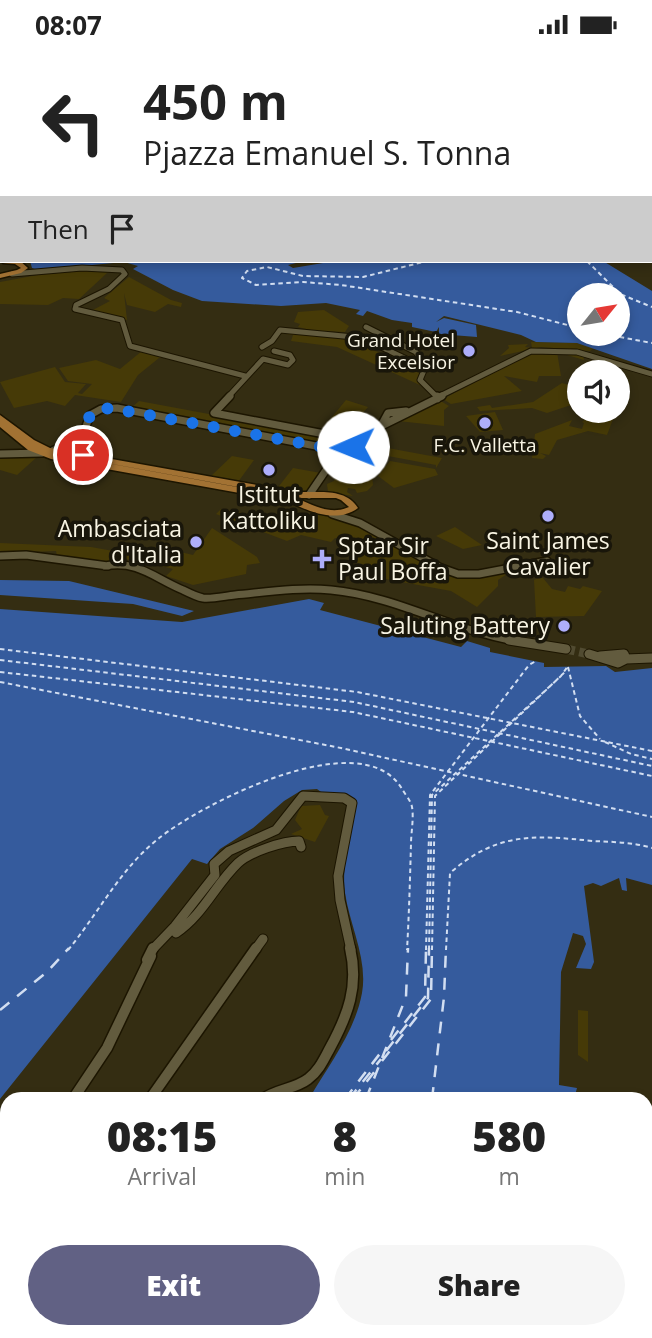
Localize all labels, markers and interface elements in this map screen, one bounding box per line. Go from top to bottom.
text: 08:07 [35,7,102,43]
text: 450 m [143,68,288,134]
icon: left [28,77,119,168]
text: Pjazza Emanuel S. Tonna [143,131,511,174]
icon: arrive [103,210,141,248]
text: Then [28,211,89,247]
north arrow [567,283,630,347]
map controls [567,283,630,423]
place label: Grand Hotel Excelsior [347,327,455,375]
marker: Grand Hotel Excelsior [461,343,477,359]
button: sound [567,360,630,423]
position arrow [316,410,390,484]
marker: F.C. Valletta [477,415,493,431]
pin [53,425,113,485]
place label: F.C. Valletta [434,432,536,458]
icon: arrive [64,436,102,474]
marker: Istitut Kattoliku [261,462,277,478]
place label: Istitut Kattoliku [222,478,316,536]
marker: Saint James Cavalier [540,508,556,524]
place label: Ambasciata d'Italia [58,512,182,570]
place label: Saint James Cavalier [486,524,610,582]
place label: Sptar Sir Paul Boffa [338,529,447,587]
marker: Ambasciata d'Italia [188,534,204,550]
marker: Sptar Sir Paul Boffa [312,549,332,569]
place label: Saluting Battery [380,609,550,641]
marker: Saluting Battery [556,618,572,634]
text: 08:15 [107,1107,217,1164]
text: 8 [333,1107,357,1164]
text: 580 [472,1107,546,1164]
text: Arrival [128,1160,197,1192]
text: min [324,1160,365,1192]
text: m [499,1160,520,1192]
button: Exit [28,1245,320,1325]
button: Share [334,1245,625,1325]

